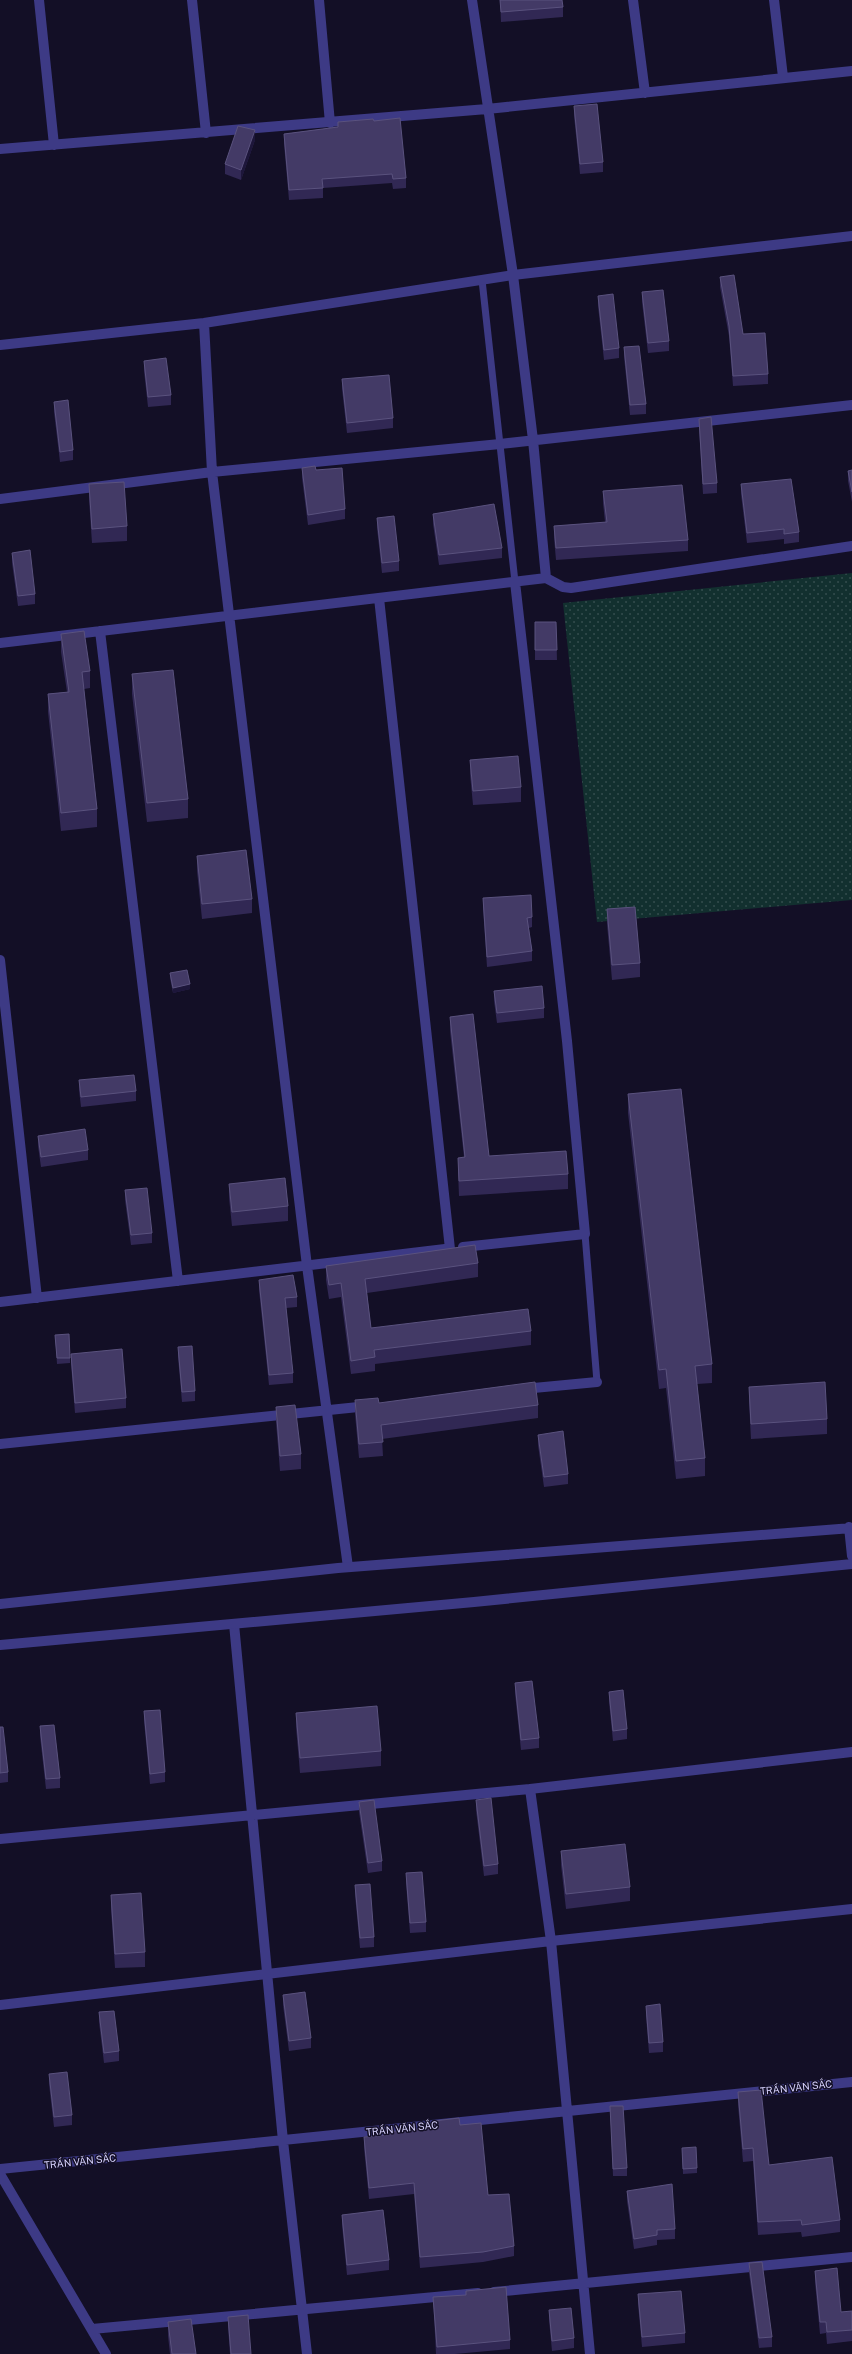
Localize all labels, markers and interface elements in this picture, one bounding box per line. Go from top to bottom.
street label: TRẦN VĂN SẮC [759,2077,833,2097]
street label: TRẦN VĂN SẮC [365,2118,439,2138]
street label: TRẦN VĂN SẮC [43,2151,117,2171]

